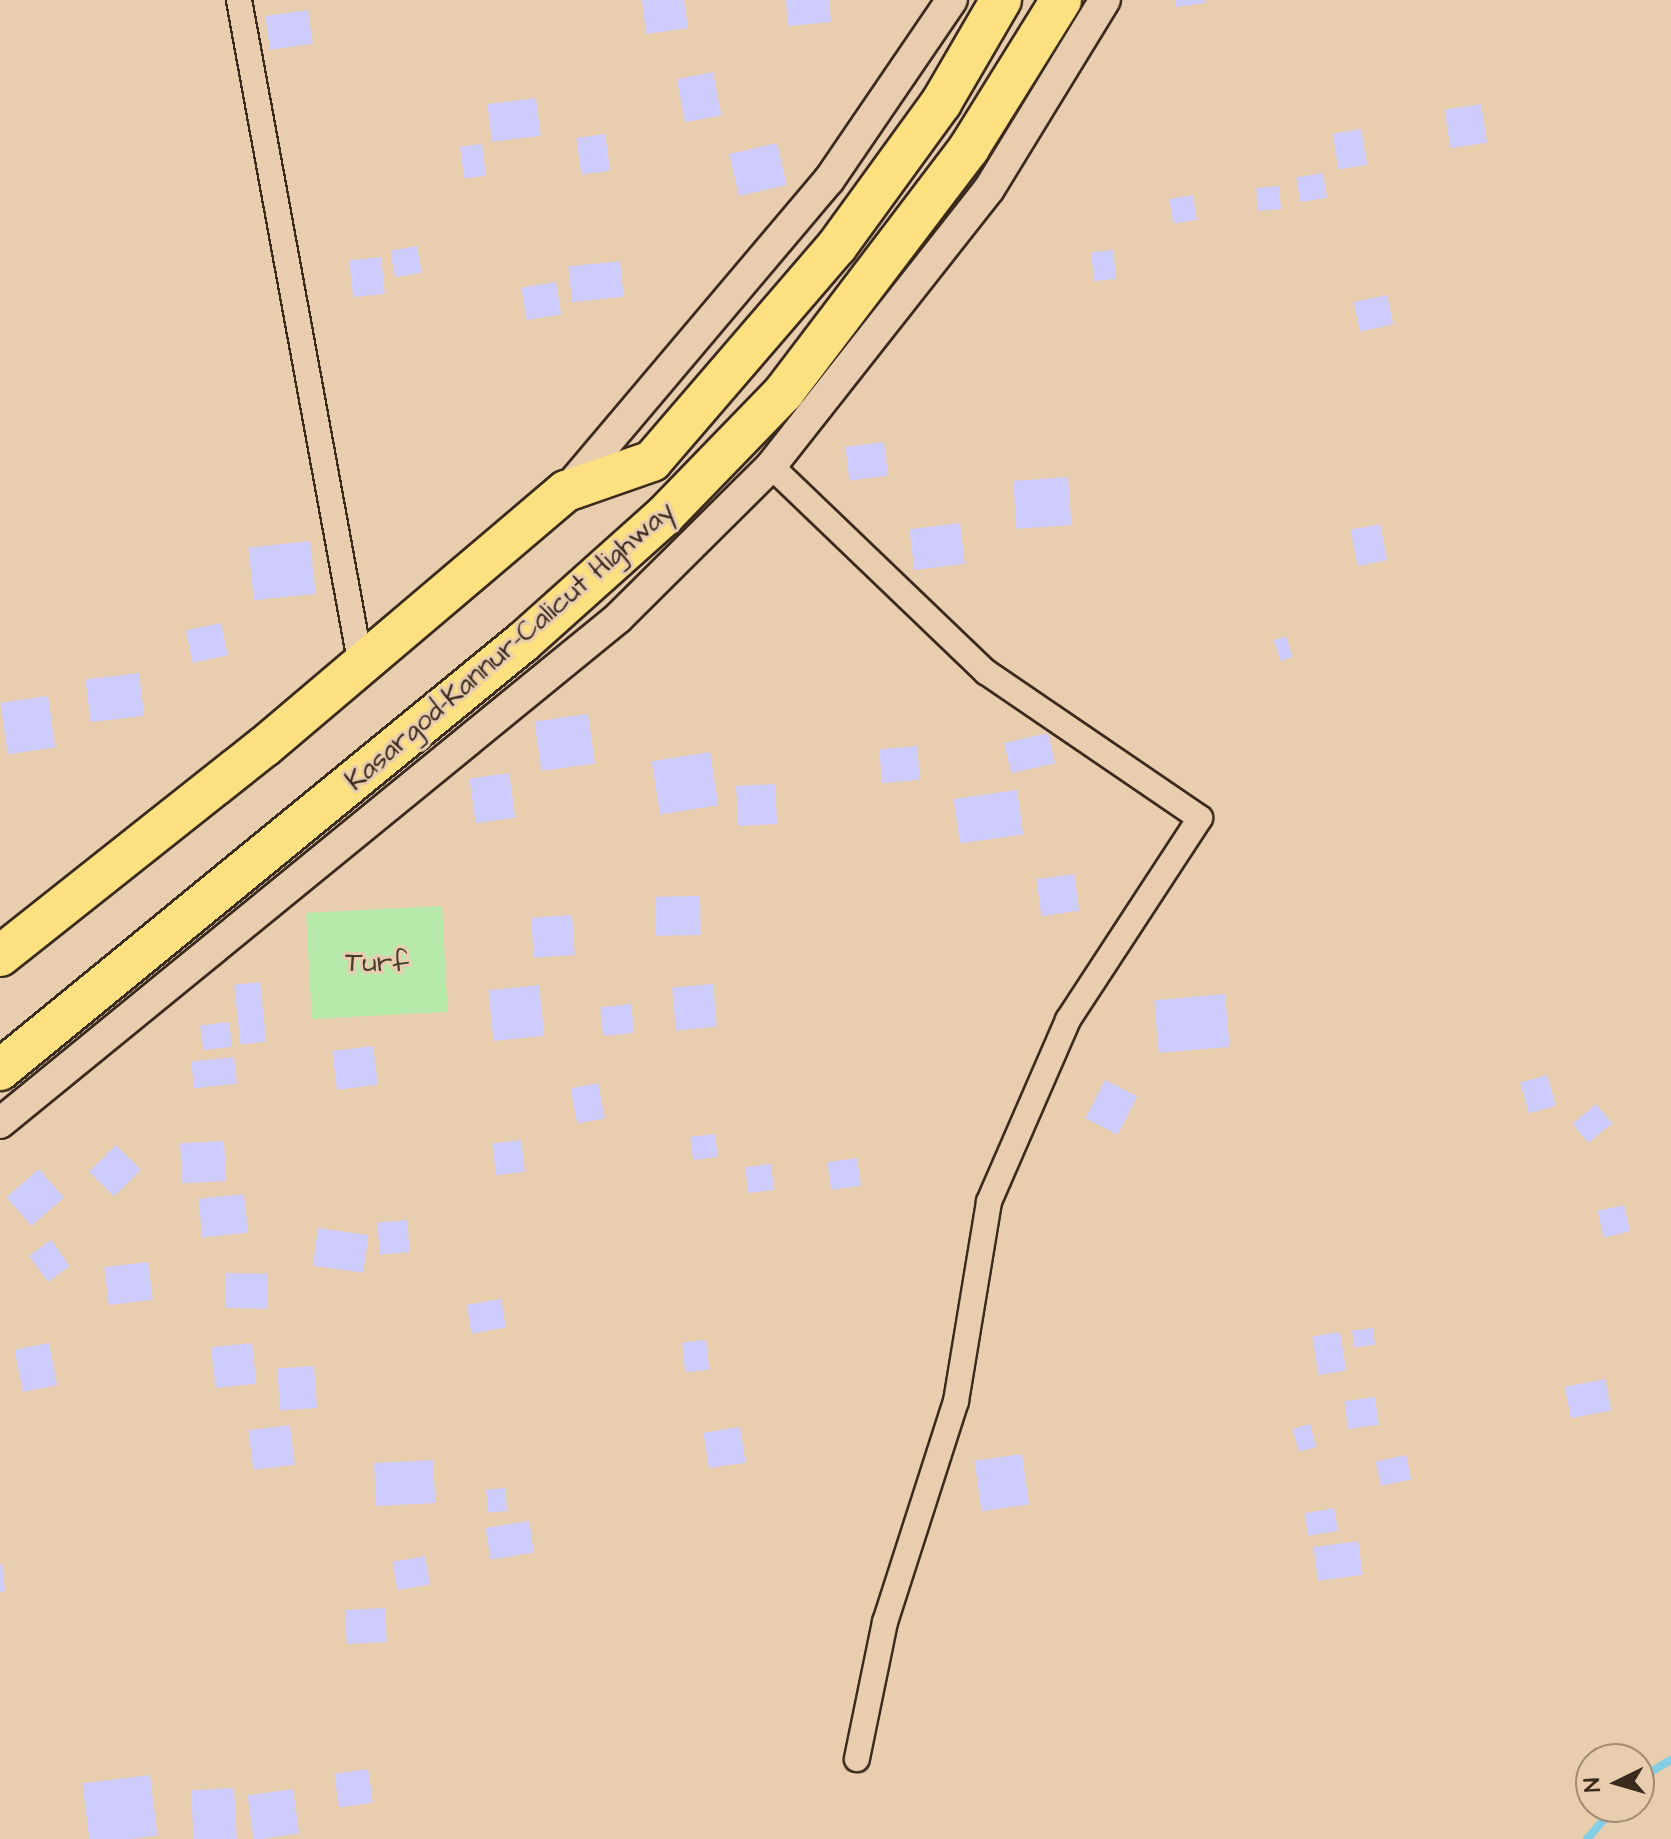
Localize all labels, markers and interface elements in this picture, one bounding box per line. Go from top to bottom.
street label: Kasargod-Kannur-Calicut Highway [339,494,681,798]
park label: Turf [345,946,409,980]
north arrow [1575,1743,1655,1823]
text: N [1577,1777,1609,1793]

